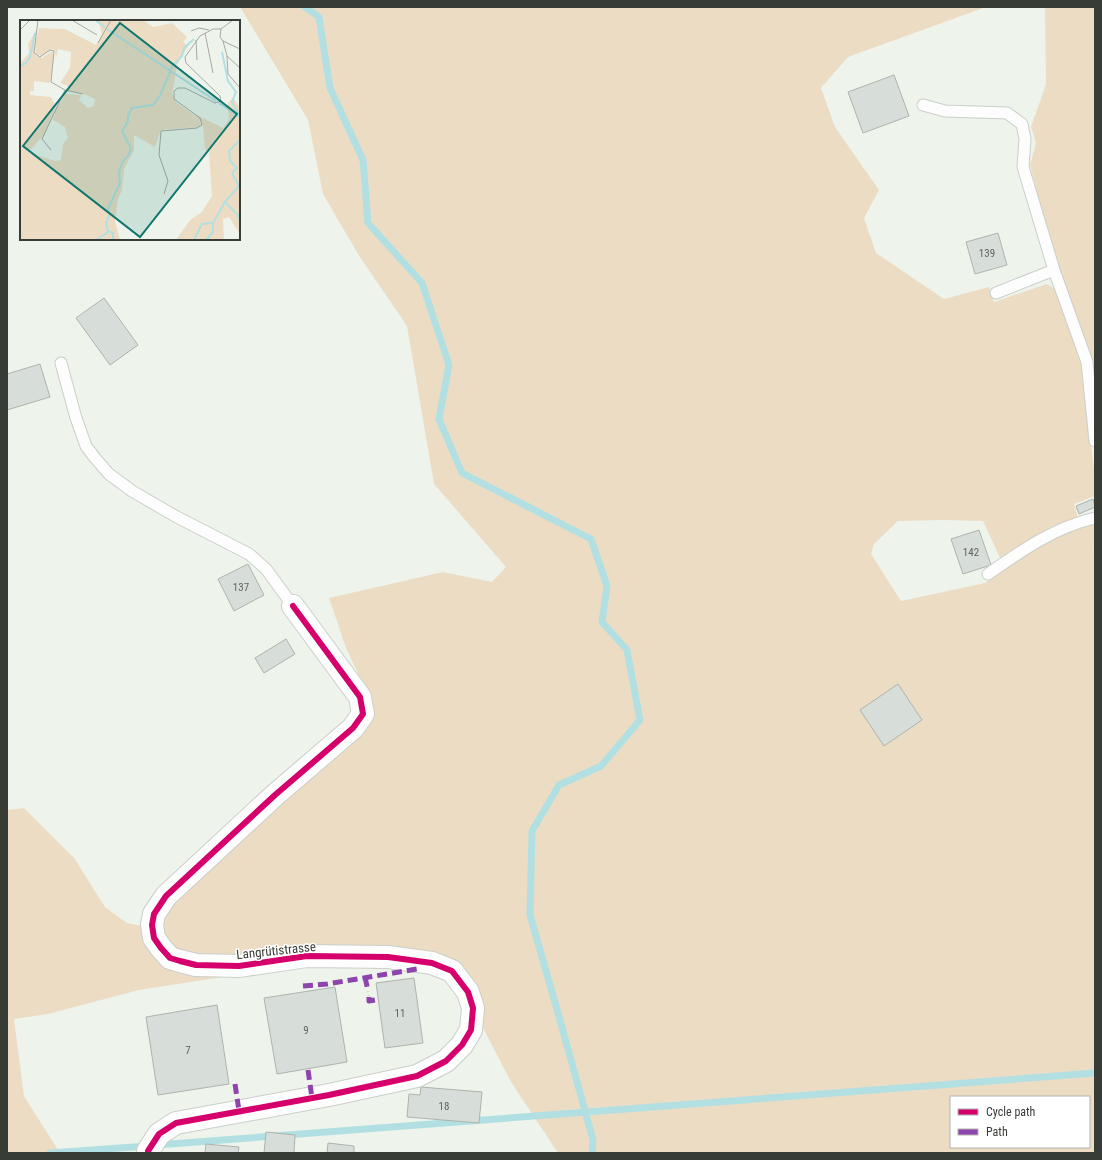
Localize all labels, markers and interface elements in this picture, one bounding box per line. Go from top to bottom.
inset map [20,20,240,240]
house number: 139 [979,247,995,260]
house number: 142 [963,546,979,559]
house number: 137 [233,581,249,594]
street label: Langrütistrasse [236,939,317,962]
house number: 11 [395,1007,405,1020]
house number: 9 [303,1024,309,1037]
house number: 7 [185,1044,191,1057]
legend [950,1096,1090,1148]
house number: 18 [439,1100,449,1113]
text: Cycle path [986,1105,1036,1119]
text: Path [986,1125,1008,1139]

